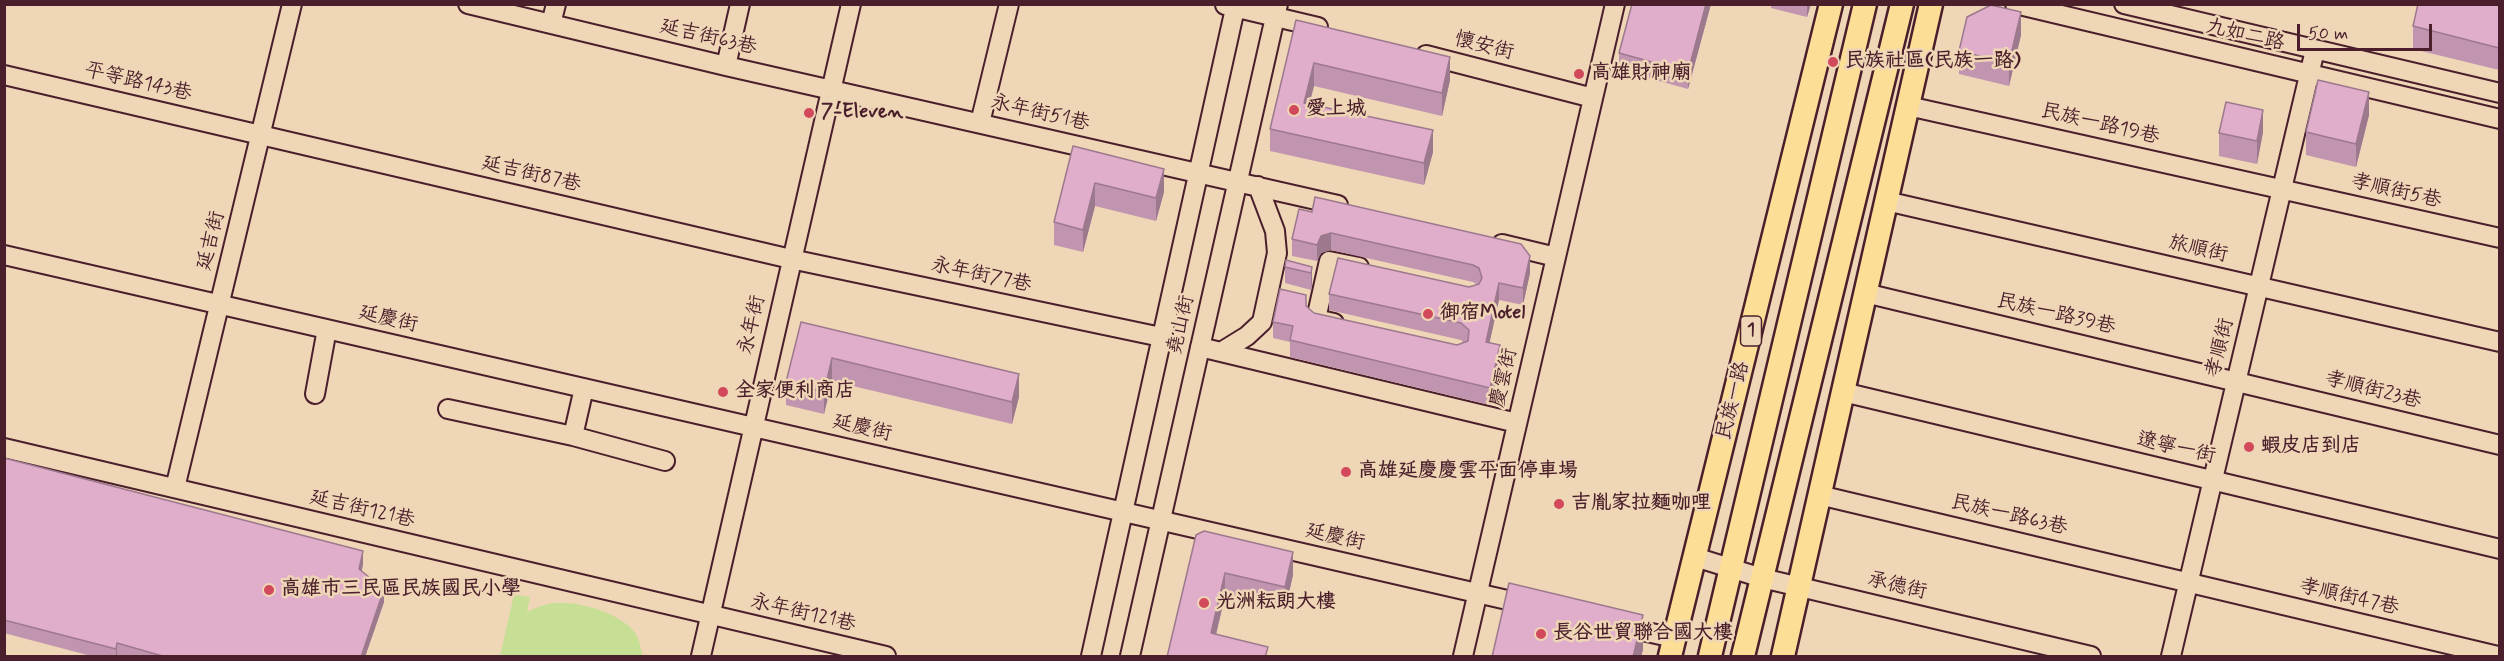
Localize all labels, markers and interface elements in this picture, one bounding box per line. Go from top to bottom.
scale bar [2300,12,2435,50]
street label: 延吉街63巷 [657,15,759,61]
street label: 九如二路 [2203,15,2287,57]
text: 50 m [2308,22,2348,46]
street label: 懷安街 [1452,28,1516,66]
place label: 民族社區(民族一路) [1845,50,2021,74]
marker: 民族社區(民族一路) [1826,55,1840,69]
street label: 平等路143巷 [82,59,194,107]
place label: 高雄財神廟 [1591,62,1691,86]
marker: 高雄財神廟 [1572,67,1586,81]
street label: 永年街51巷 [988,91,1092,137]
place label: 愛上城 [1306,98,1366,122]
street label: 民族一路19巷 [2038,100,2162,150]
place label: 7-Eleven [821,101,903,125]
marker: 愛上城 [1287,103,1301,117]
marker: 7-Eleven [802,106,816,120]
street label: 延吉街87巷 [479,152,583,198]
street label: 孝順街5巷 [2348,170,2444,214]
street label: 延吉街 [193,209,231,273]
street label: 旅順街 [2166,232,2230,268]
street label: 永年街77巷 [929,254,1033,298]
street label: 民族一路39巷 [1994,290,2118,340]
street label: 永年街 [735,293,771,357]
street label: 堯山街 [1164,293,1200,357]
street label: 延慶街 [356,302,420,338]
place label: 御宿Motel [1440,302,1525,326]
marker: 御宿Motel [1421,307,1435,321]
road number: 1 [1740,316,1762,346]
street label: 孝順街 [2202,316,2240,380]
street label: 慶雲街 [1487,346,1523,410]
street label: 民族一路 [1713,359,1755,443]
street label: 孝順街23巷 [2322,367,2424,415]
place label: 全家便利商店 [735,380,855,404]
marker: 全家便利商店 [716,385,730,399]
street label: 延慶街 [830,411,894,447]
street label: 遼寧一街 [2134,428,2218,470]
place label: 蝦皮店到店 [2261,435,2361,459]
marker: 蝦皮店到店 [2242,440,2256,454]
place label: 高雄延慶慶雲平面停車場 [1358,460,1578,484]
marker: 高雄延慶慶雲平面停車場 [1339,465,1353,479]
street label: 延吉街121巷 [307,486,417,534]
street label: 民族一路63巷 [1948,491,2070,541]
place label: 吉胤家拉麵咖哩 [1571,492,1711,516]
marker: 吉胤家拉麵咖哩 [1552,497,1566,511]
street label: 延慶街 [1303,520,1367,556]
street label: 承德街 [1865,569,1929,605]
street label: 孝順街47巷 [2297,575,2401,621]
place label: 高雄市三民區民族國民小學 [281,578,521,602]
marker: 高雄市三民區民族國民小學 [262,583,276,597]
street label: 永年街121巷 [748,590,858,638]
place label: 光洲耘朗大樓 [1216,591,1336,615]
marker: 光洲耘朗大樓 [1197,596,1211,610]
place label: 長谷世貿聯合國大樓 [1553,622,1733,646]
marker: 長谷世貿聯合國大樓 [1534,627,1548,641]

